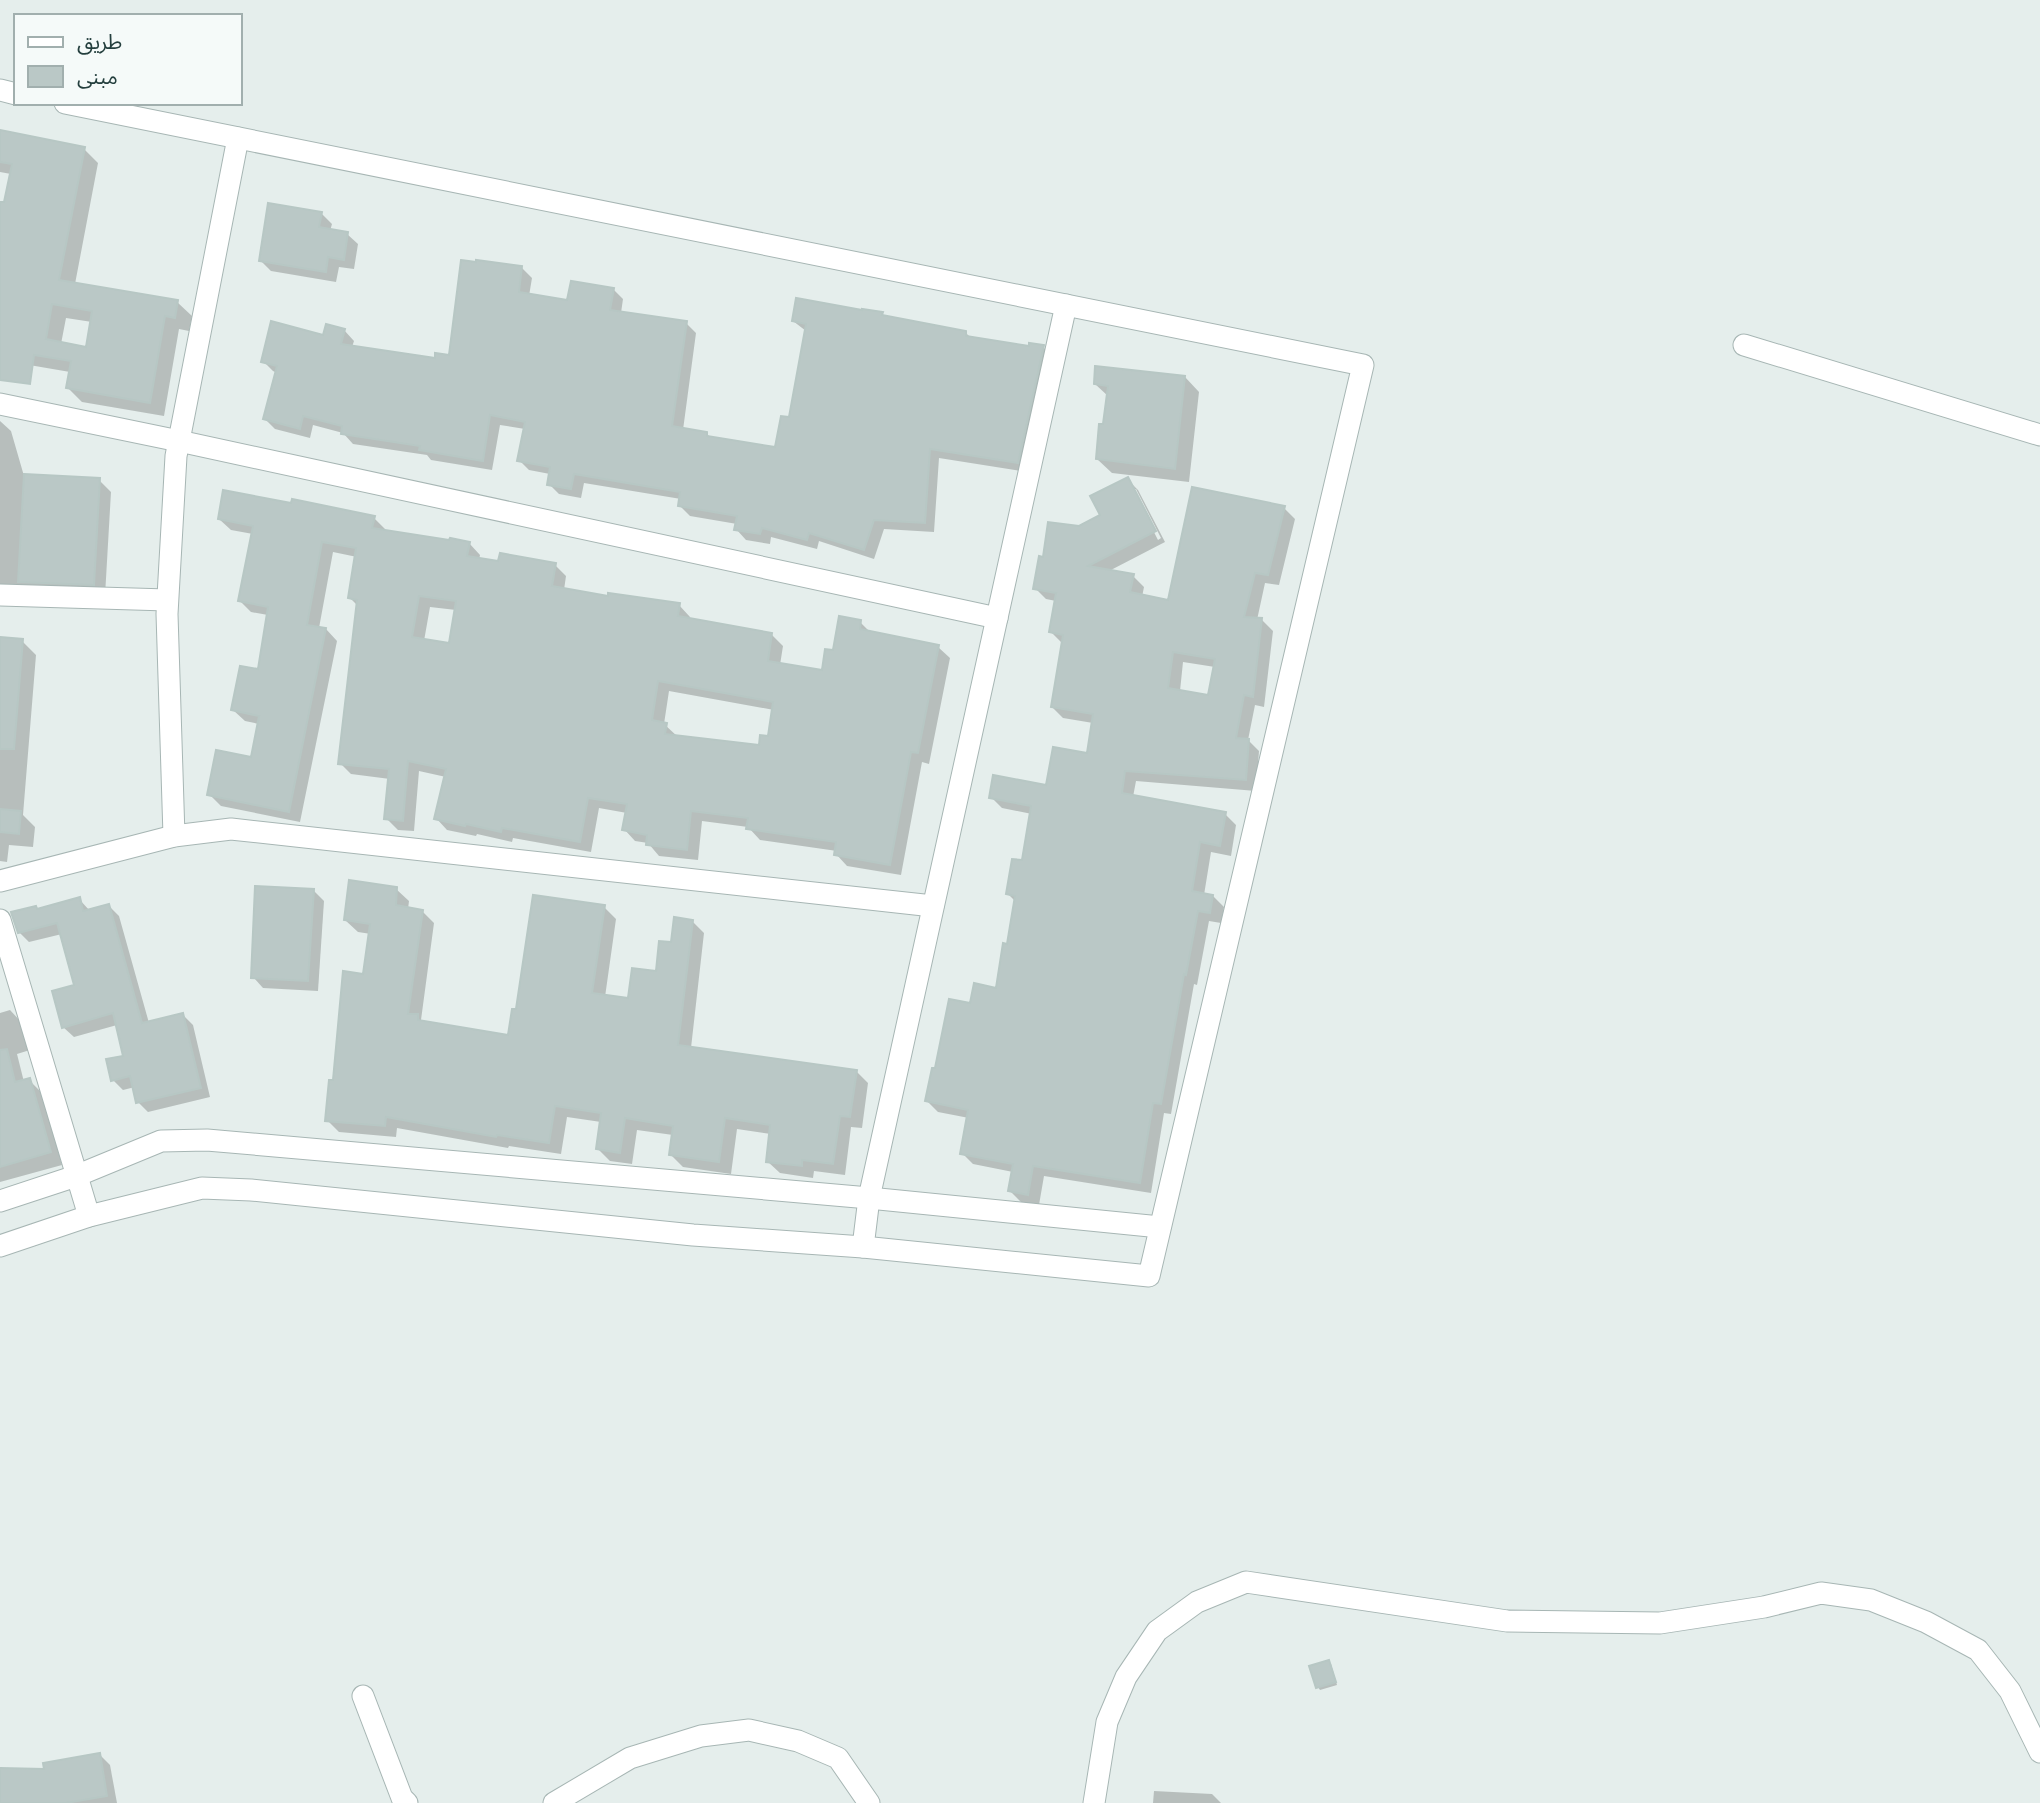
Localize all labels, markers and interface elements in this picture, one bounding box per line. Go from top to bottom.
legend [14,14,242,105]
text: طريق [77,27,122,55]
text: مبنى [77,62,118,90]

